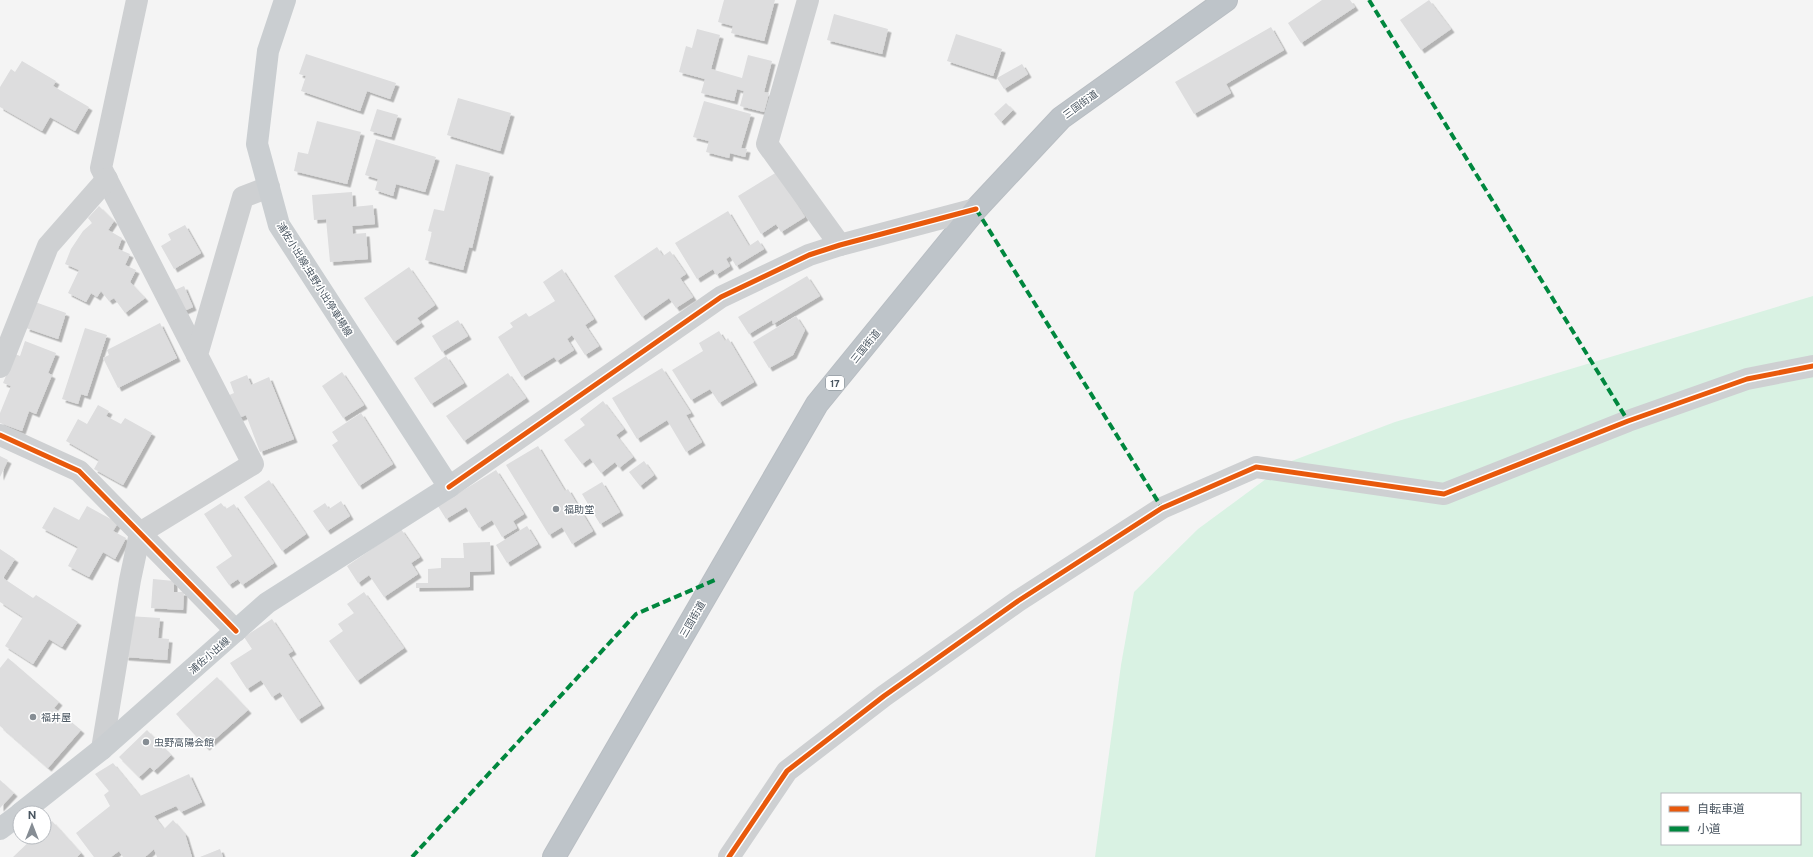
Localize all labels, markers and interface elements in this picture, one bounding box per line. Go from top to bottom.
street label: 三国街道 [1060,87,1100,121]
street label: 浦佐小出線;虫野小出停車場線 [275,220,355,338]
street label: 三国街道 [848,327,882,365]
road number: 17 [826,376,844,390]
place label: 福助堂 [564,503,594,515]
marker: 福助堂 [551,504,561,514]
street label: 三国街道 [677,599,707,639]
street label: 浦佐小出線 [186,634,232,676]
place label: 福井屋 [41,711,71,723]
marker: 福井屋 [28,712,38,722]
place label: 虫野高陽会館 [154,736,214,748]
marker: 虫野高陽会館 [141,737,151,747]
legend [1661,793,1801,845]
text: 自転車道 [1697,802,1745,816]
north arrow [12,805,52,845]
text: N [28,809,36,821]
text: 小道 [1697,822,1721,836]

